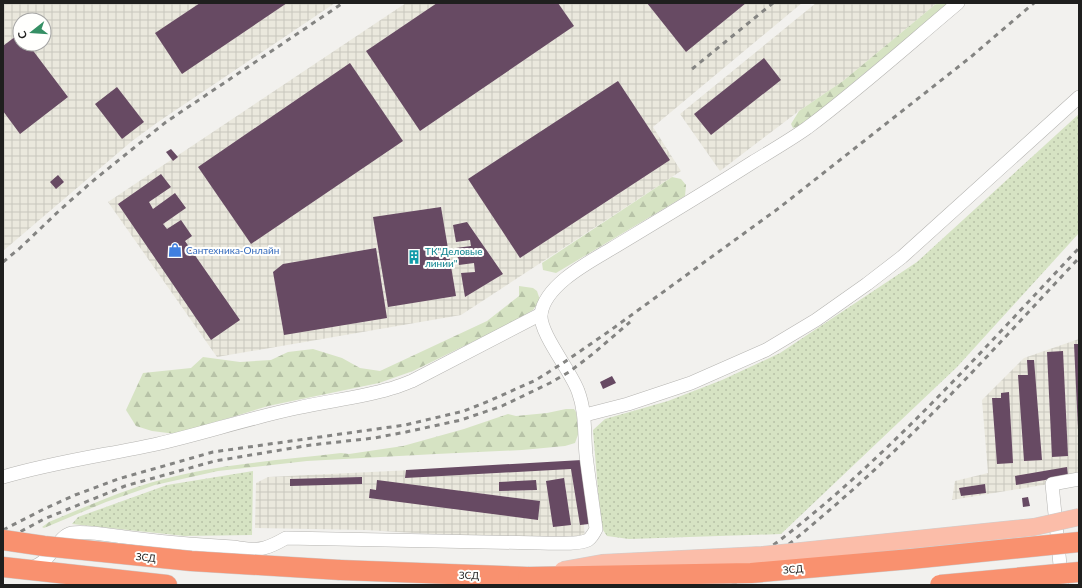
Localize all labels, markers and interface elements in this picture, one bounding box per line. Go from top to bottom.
north arrow [12,12,52,52]
text: С [14,29,29,40]
shop icon: Сантехника-Онлайн [167,242,183,258]
place label: Сантехника-Онлайн [186,244,279,256]
place label: ТК"Деловые линии" [425,245,483,269]
building icon: ТК"Деловые линии" [406,249,422,265]
street label: ЗСД [135,550,157,564]
street label: ЗСД [782,562,804,576]
street label: ЗСД [459,569,479,581]

